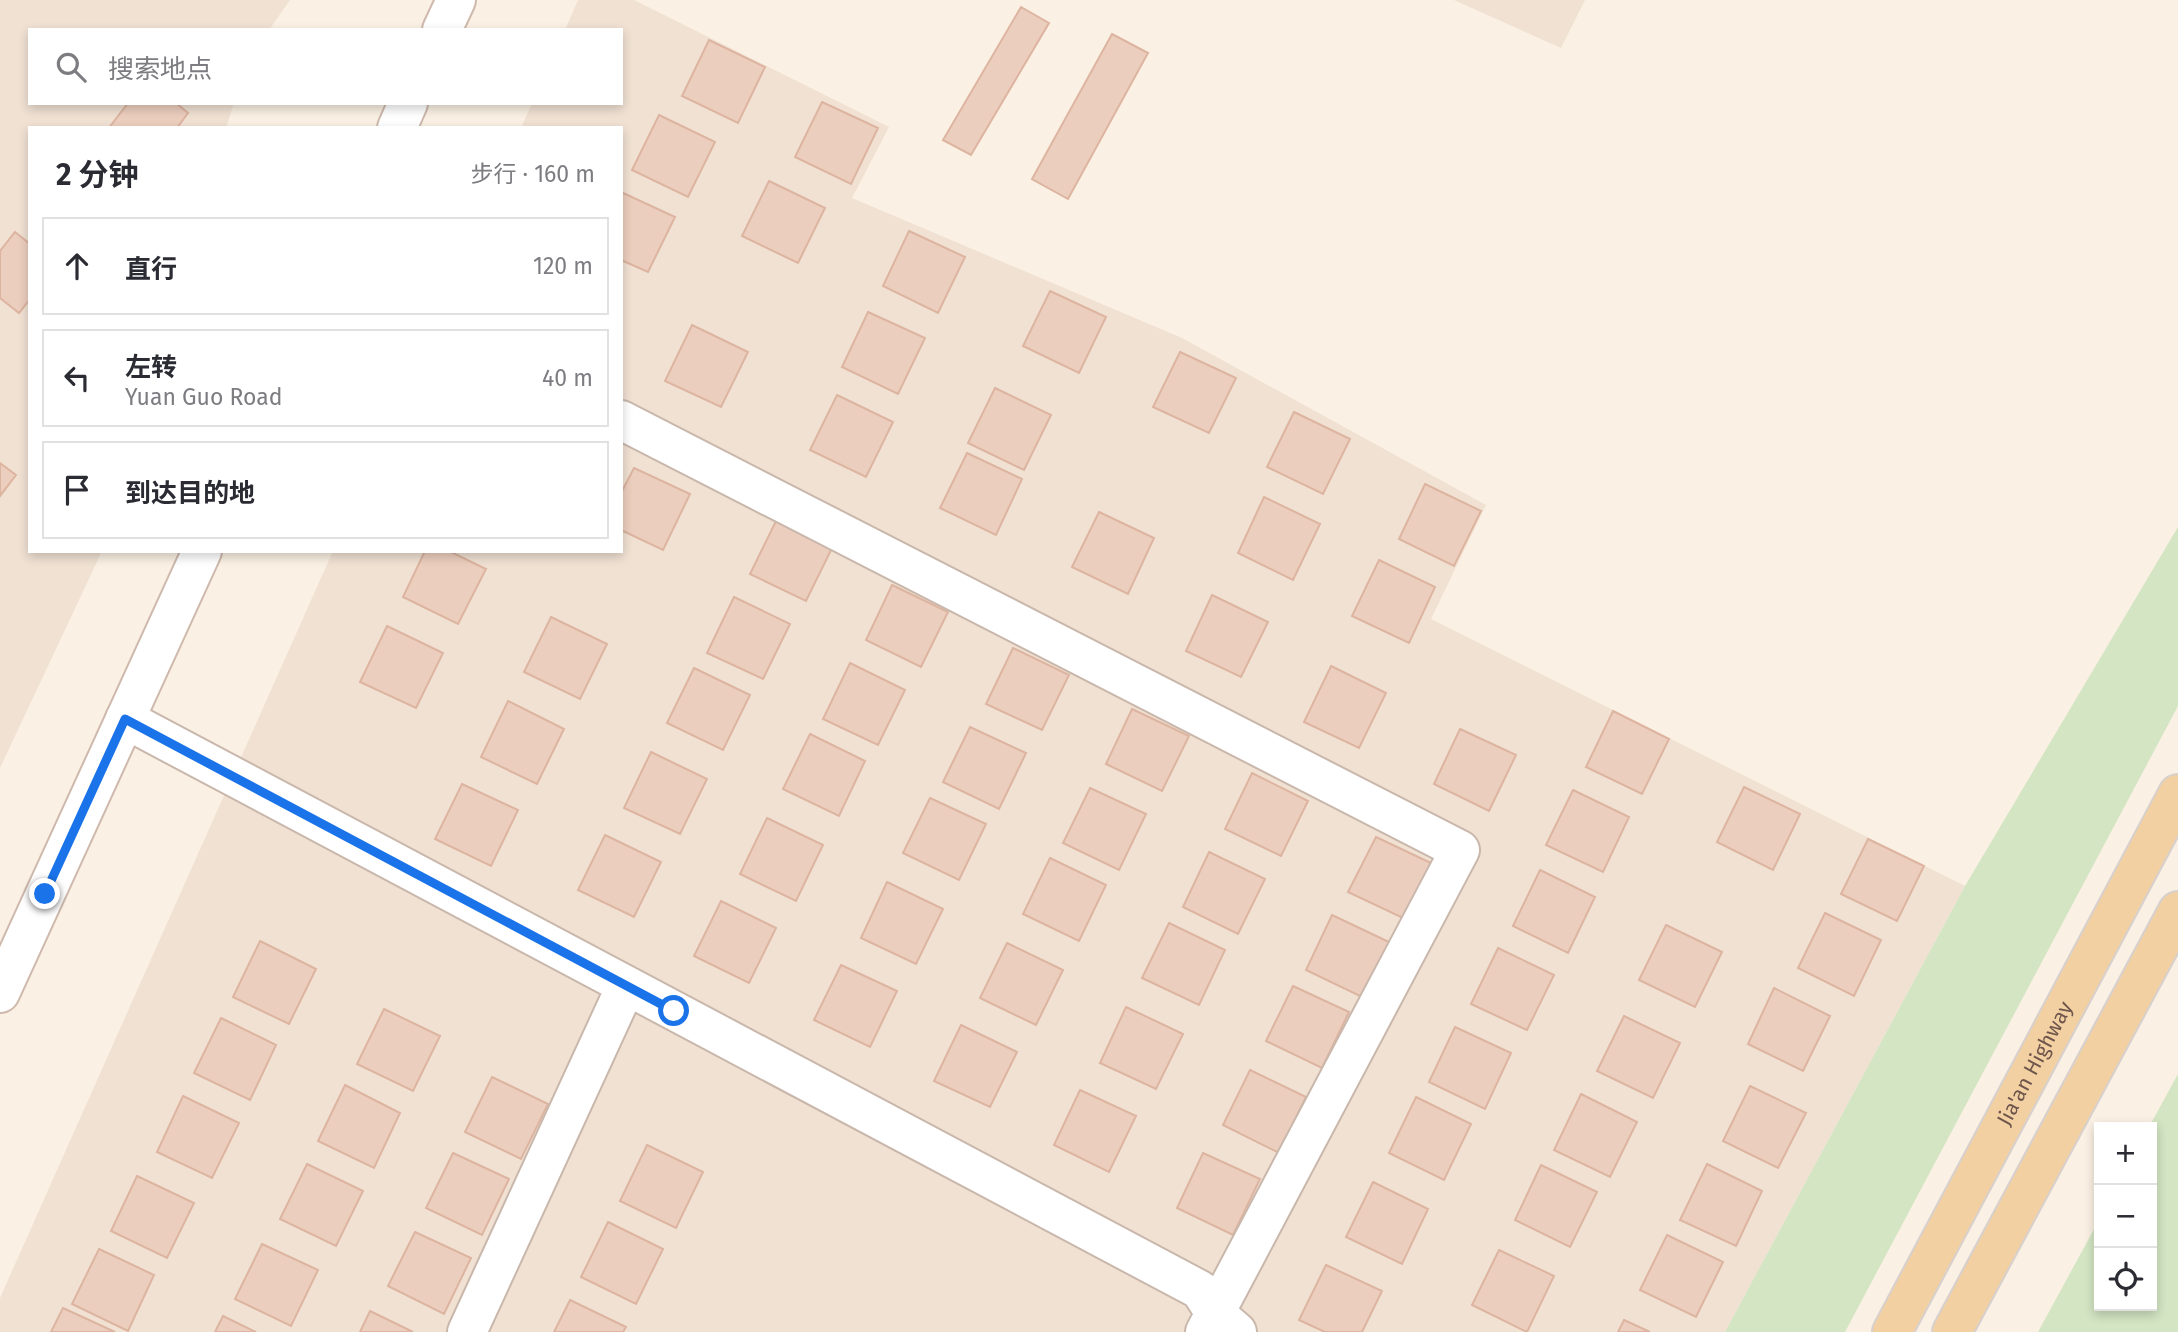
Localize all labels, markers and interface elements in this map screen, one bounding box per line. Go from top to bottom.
search box [28,28,623,105]
icon: search [52,48,90,86]
text: 搜索地点 [108,54,212,85]
text: 2 分钟 [56,157,139,193]
text: 步行 · 160 m [470,160,595,188]
icon: ahead [58,247,96,285]
text: 120 m [533,252,593,280]
text: 直行 [125,254,177,285]
text: 左转 [125,352,177,383]
icon: left [58,359,96,397]
text: 40 m [542,364,593,392]
text: Yuan Guo Road [125,383,282,411]
icon: arrive [58,471,96,509]
text: 到达目的地 [125,478,255,509]
route end [29,878,60,909]
route start [658,995,689,1026]
street label: Jia'an Highway [1991,996,2079,1130]
map controls [2094,1122,2157,1311]
button: + [2094,1122,2157,1185]
button: − [2094,1185,2157,1248]
button: locate [2094,1248,2157,1311]

